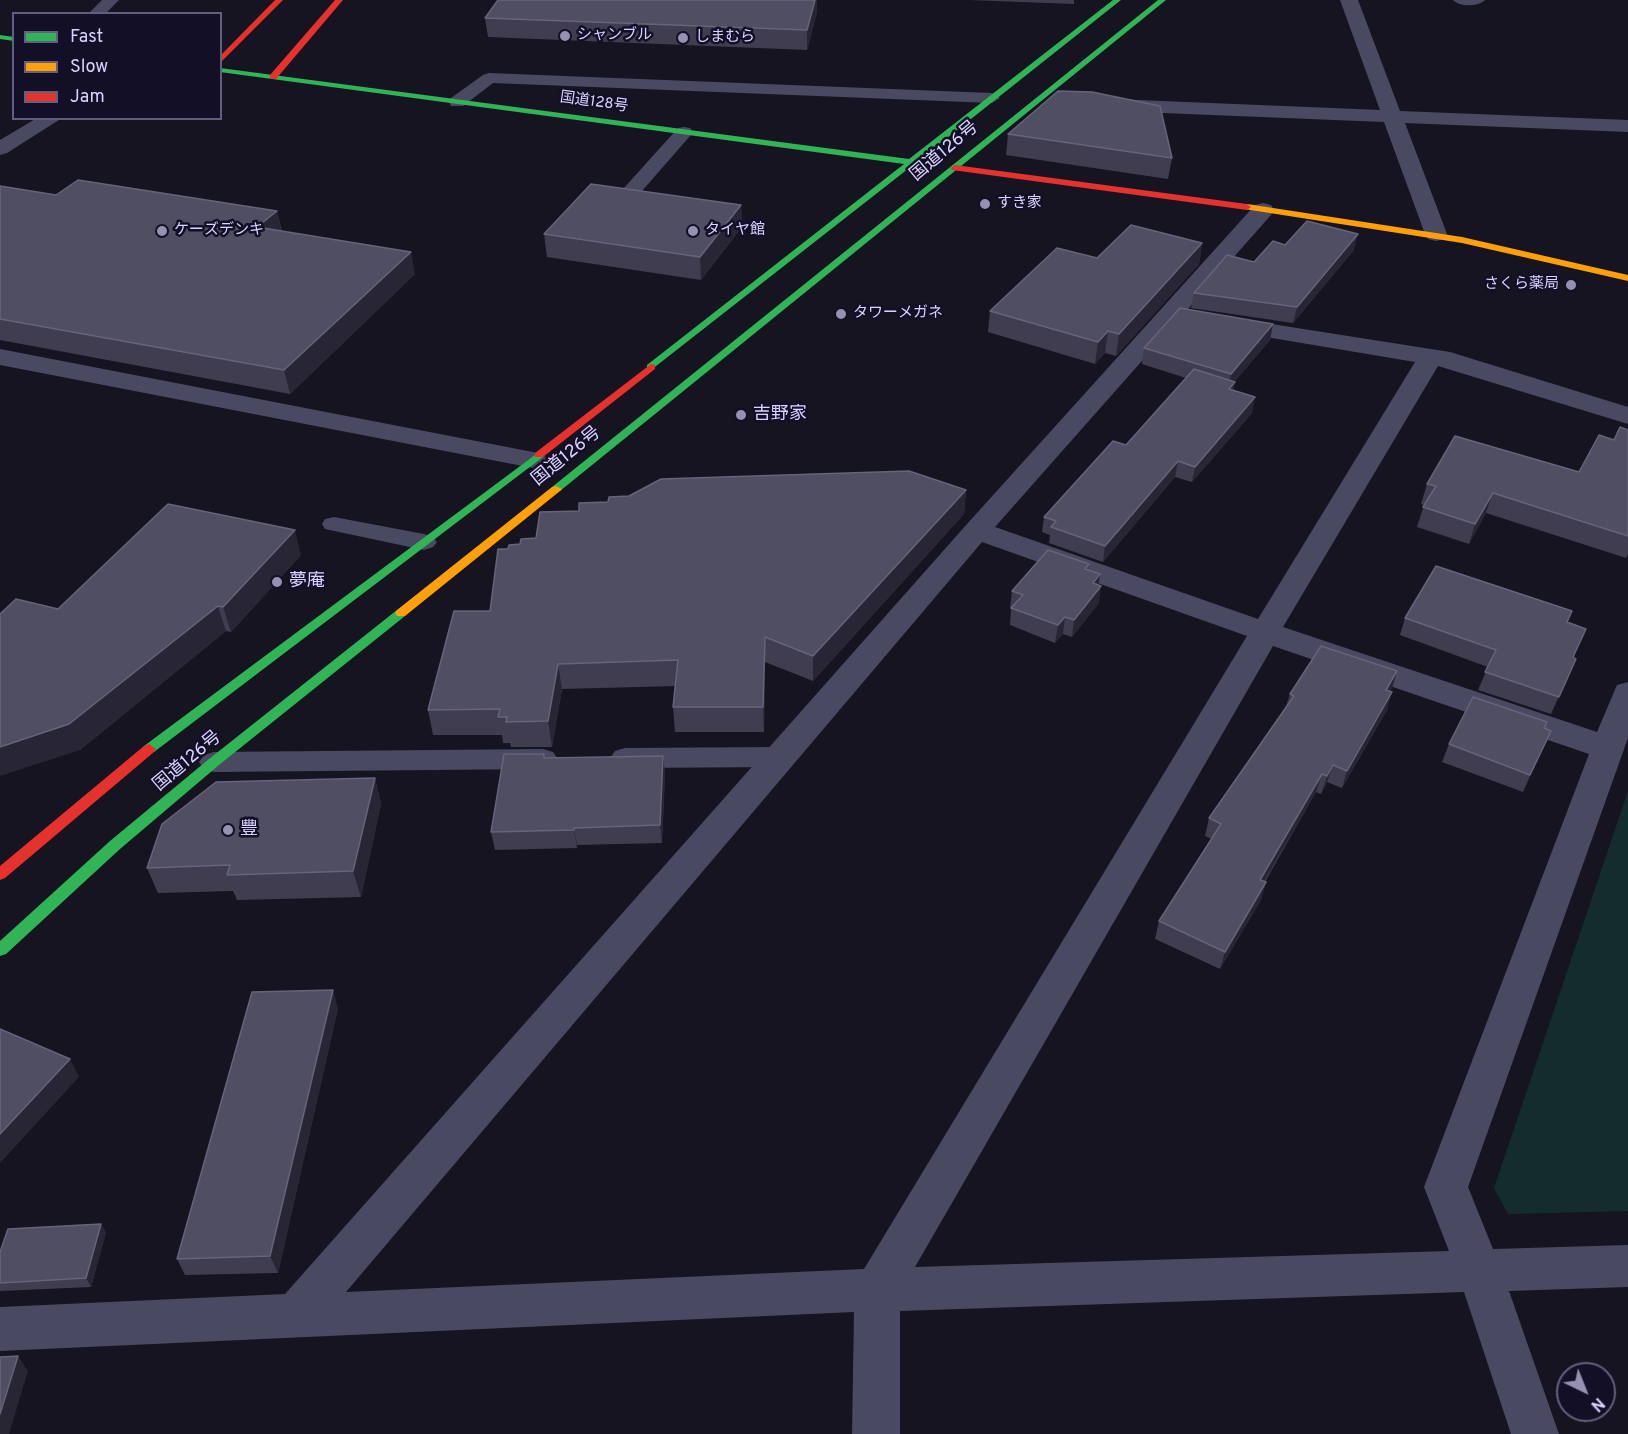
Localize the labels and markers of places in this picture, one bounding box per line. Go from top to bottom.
place label: シャンブル [577,27,652,45]
marker: シャンブル [558,29,572,43]
place label: しまむら [695,29,755,47]
marker: しまむら [676,31,690,45]
place label: すき家 [997,195,1042,213]
marker: すき家 [978,197,992,211]
place label: ケーズデンキ [174,222,264,240]
place label: タイヤ館 [705,222,765,240]
marker: ケーズデンキ [155,224,169,238]
marker: タイヤ館 [686,224,700,238]
place label: さくら薬局 [1484,276,1559,294]
marker: さくら薬局 [1564,278,1578,292]
place label: タワーメガネ [853,305,943,323]
marker: タワーメガネ [834,307,848,321]
place label: 吉野家 [753,404,807,426]
marker: 吉野家 [734,408,748,422]
place label: 夢庵 [289,571,325,593]
marker: 夢庵 [270,575,284,589]
place label: 豐 [240,819,258,841]
marker: 豐 [221,823,235,837]

